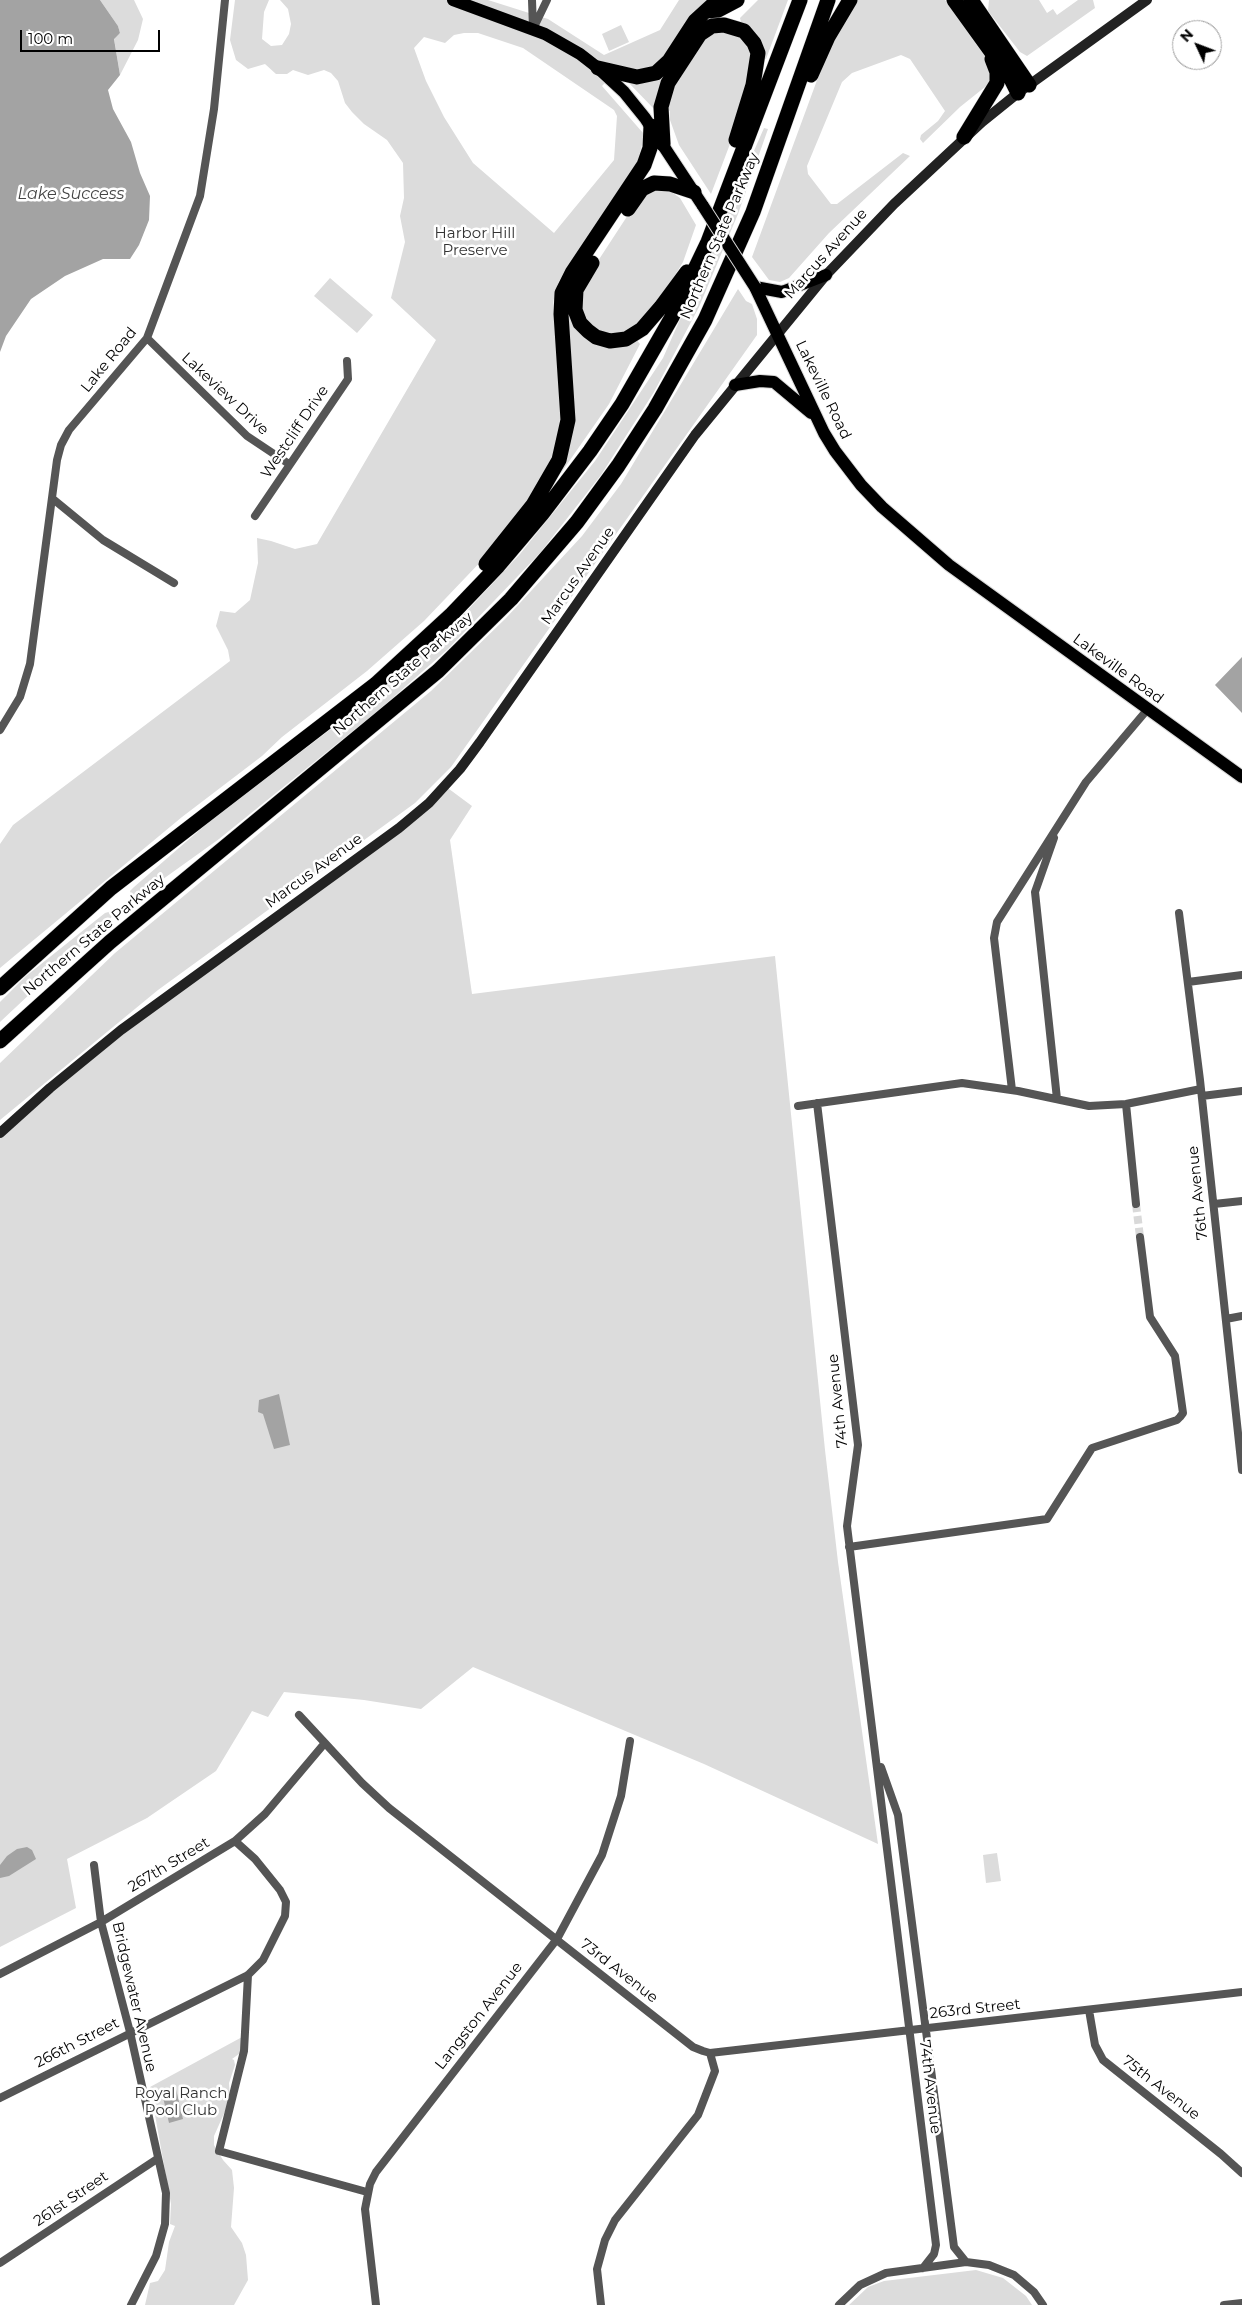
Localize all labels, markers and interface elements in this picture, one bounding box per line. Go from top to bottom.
scale bar [22,20,162,52]
north arrow [1172,20,1222,70]
text: N [1176,25,1197,46]
text: 100 m [28,29,73,48]
street label: Northern State Parkway [677,150,763,322]
water label: Lake Success [18,184,124,204]
street label: Marcus Avenue [781,205,871,303]
park label: Harbor Hill Preserve [435,225,515,260]
street label: Lake Road [77,324,141,396]
street label: Lakeville Road [791,338,855,442]
street label: Lakeview Drive [178,349,272,439]
street label: Westcliff Drive [257,382,333,482]
street label: Marcus Avenue [538,524,618,628]
street label: Northern State Parkway [329,608,477,740]
street label: Lakeville Road [1069,630,1167,708]
street label: Marcus Avenue [262,830,366,912]
street label: Northern State Parkway [20,871,168,999]
street label: 76th Avenue [1184,1145,1212,1241]
street label: 74th Avenue [824,1353,852,1449]
street label: 267th Street [125,1834,213,1896]
street label: Bridgewater Avenue [108,1920,160,2074]
street label: 73rd Avenue [577,1935,661,2007]
street label: Langston Avenue [431,1959,527,2073]
street label: 263rd Street [929,1995,1021,2023]
street label: 266th Street [32,2014,122,2072]
street label: 74th Avenue [915,2039,945,2135]
street label: 75th Avenue [1118,2052,1204,2124]
park label: Royal Ranch Pool Club [135,2085,227,2120]
street label: 261st Street [30,2168,112,2230]

